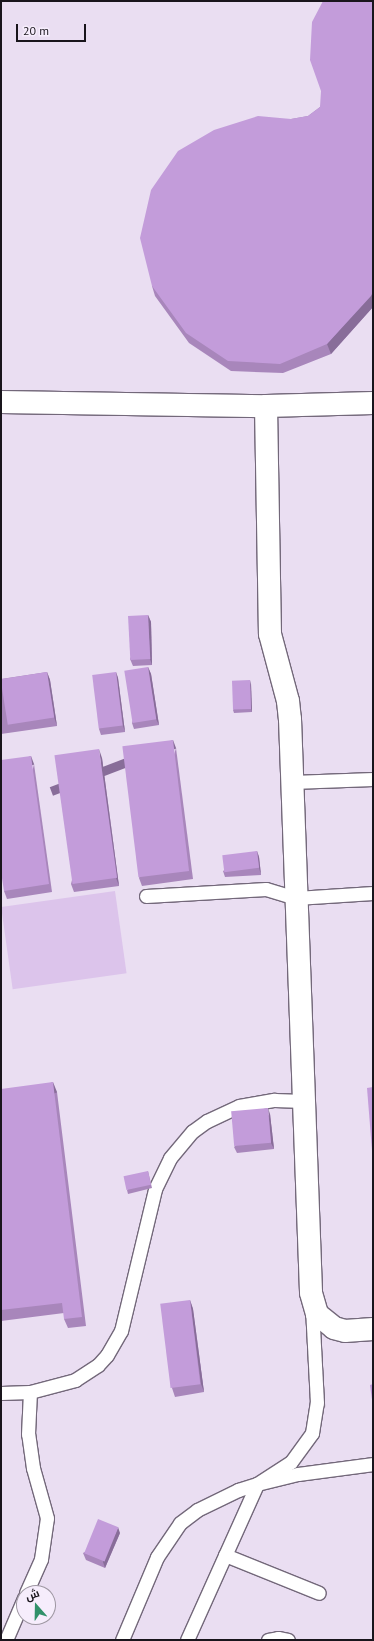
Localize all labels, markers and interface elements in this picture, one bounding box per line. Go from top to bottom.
scale bar [18,16,88,42]
text: 20 m [23,23,49,38]
north arrow [16,1585,56,1625]
text: ش [23,1586,41,1604]

